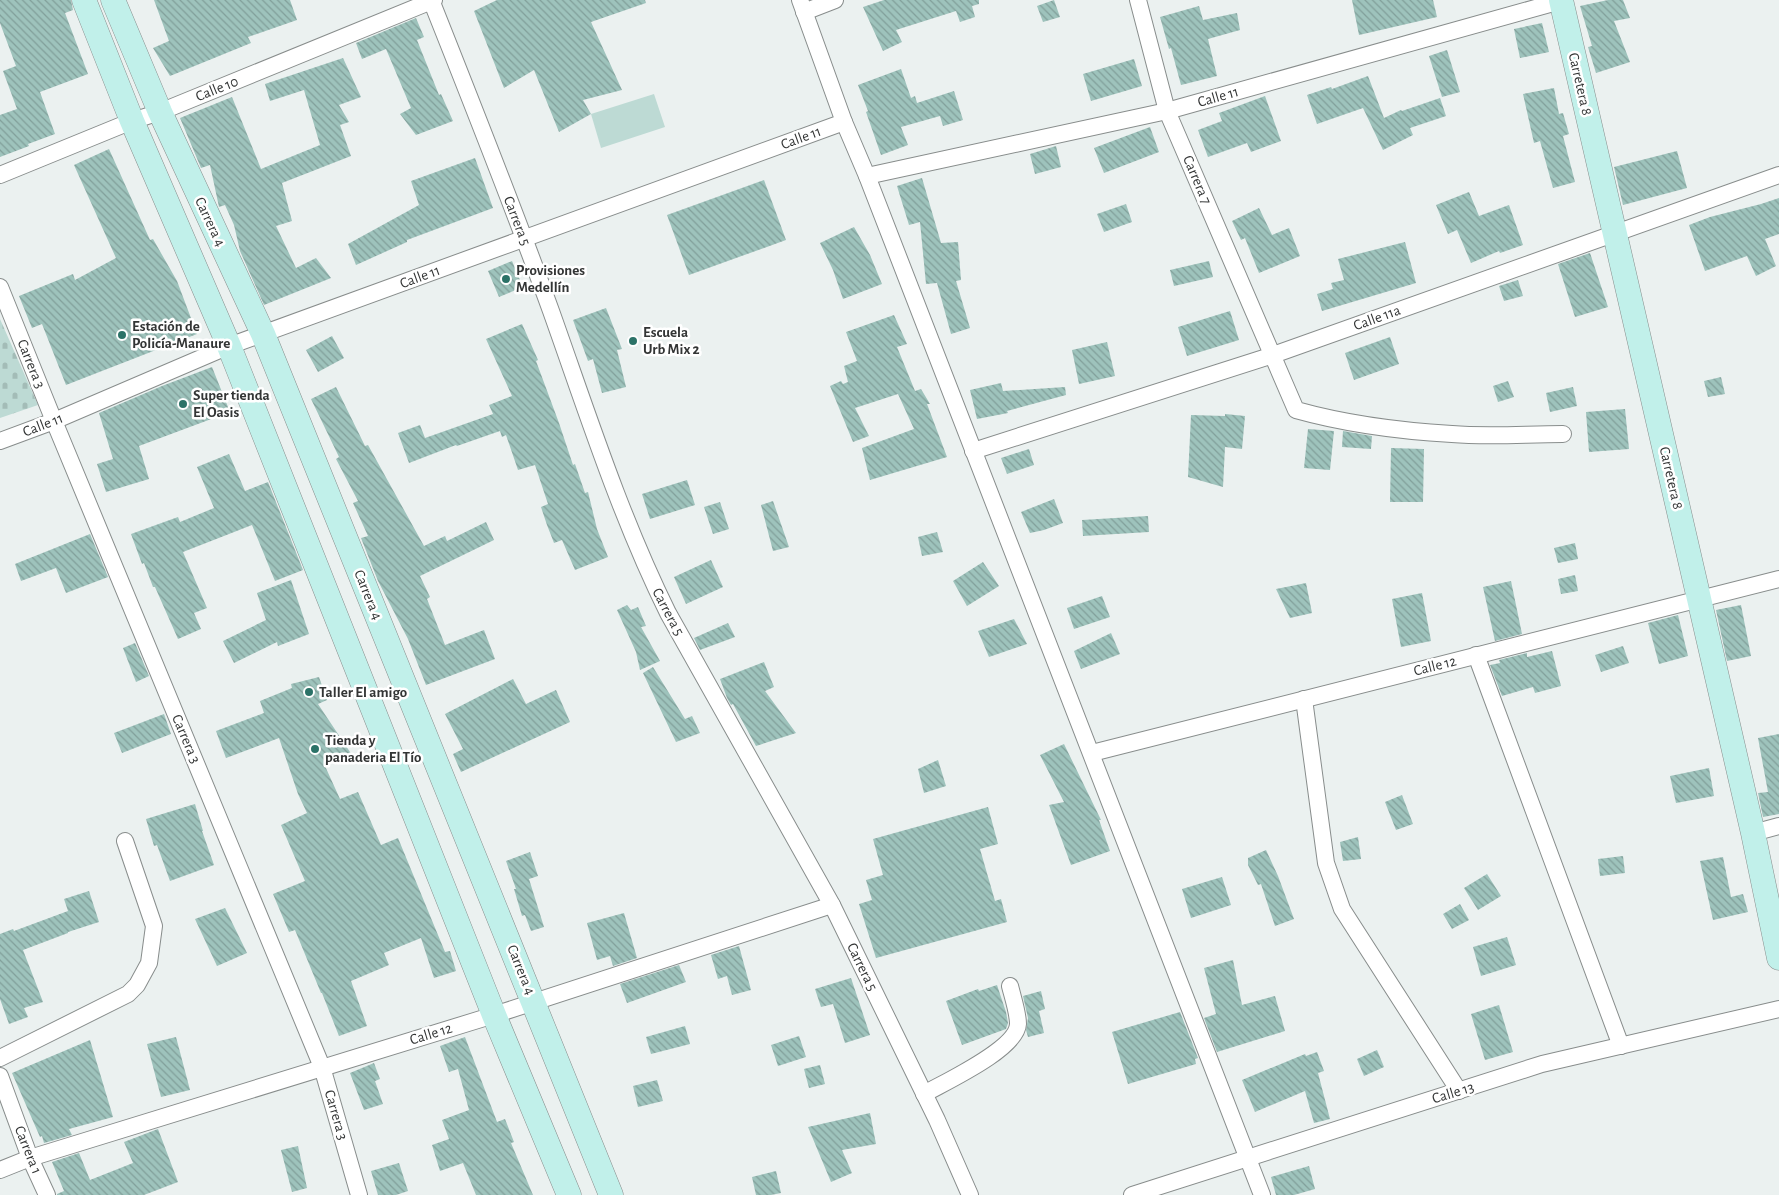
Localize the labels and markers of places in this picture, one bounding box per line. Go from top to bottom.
place label: Provisiones Medellín [516,263,585,295]
marker: Provisiones Medellín [500,273,512,285]
place label: Estación de Policía-Manaure [132,319,230,351]
place label: Escuela Urb Mix 2 [643,325,700,357]
marker: Estación de Policía-Manaure [116,329,128,341]
marker: Escuela Urb Mix 2 [627,335,639,347]
place label: Super tienda El Oasis [193,388,270,420]
marker: Super tienda El Oasis [177,398,189,410]
place label: Taller El amigo [319,685,407,700]
marker: Taller El amigo [303,686,315,698]
place label: Tienda y panaderia El Tío [325,733,421,765]
marker: Tienda y panaderia El Tío [309,743,321,755]

